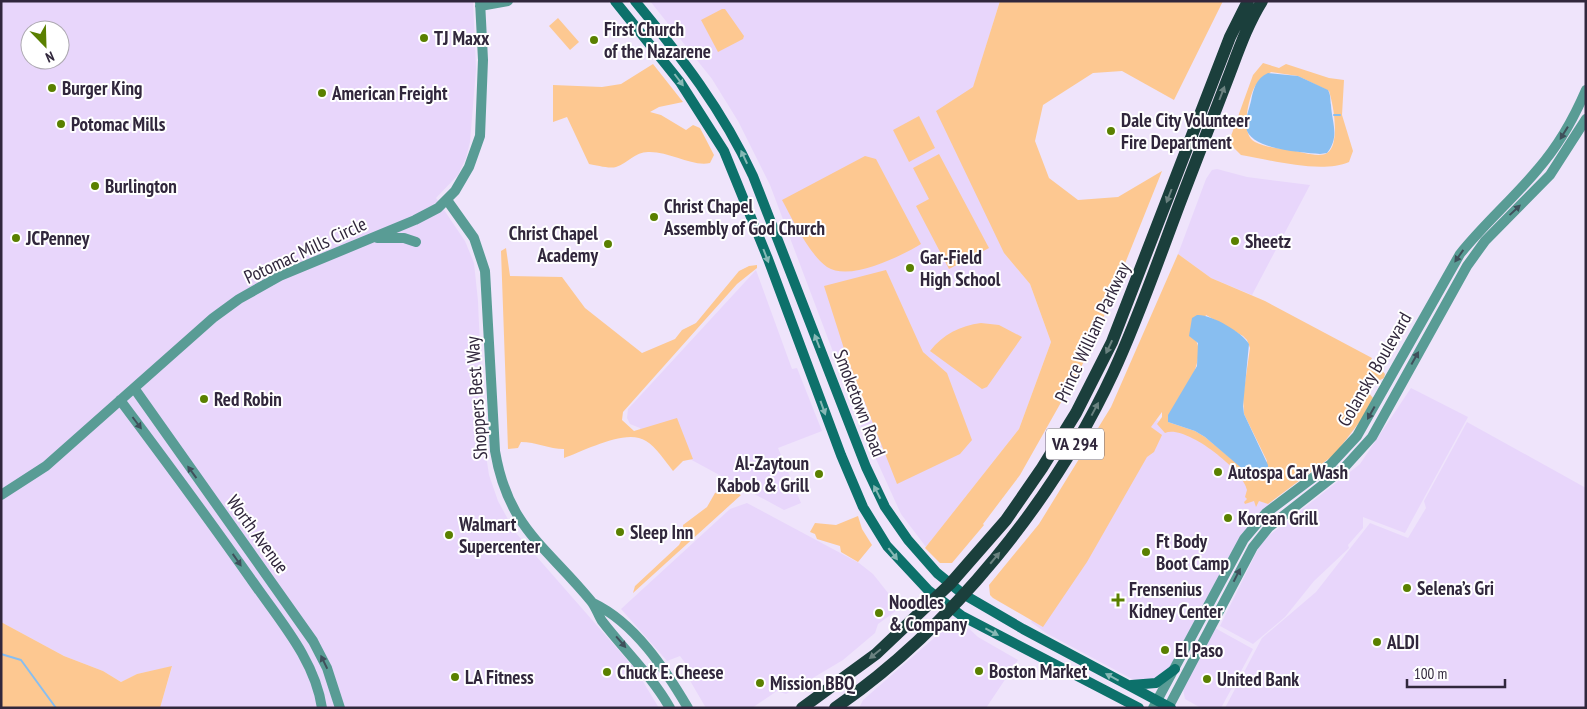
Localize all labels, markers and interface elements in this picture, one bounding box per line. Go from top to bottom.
place label: First Church of the Nazarene [604,17,711,63]
north arrow [20,20,70,70]
place label: TJ Maxx [434,26,490,50]
marker: TJ Maxx [418,32,430,44]
marker: First Church of the Nazarene [588,34,600,46]
text: N [43,47,57,67]
one-way arrow [673,73,684,86]
place label: Burger King [62,76,142,100]
place label: American Freight [331,81,448,105]
marker: Burger King [46,82,58,94]
one-way arrow [1219,85,1226,100]
marker: American Freight [316,87,328,99]
place label: Dale City Volunteer Fire Department [1121,108,1250,154]
place label: Potomac Mills [71,112,166,136]
marker: Potomac Mills [55,118,67,130]
marker: Dale City Volunteer Fire Department [1105,125,1117,137]
one-way arrow [1559,126,1569,140]
one-way arrow [740,150,748,164]
place label: Burlington [105,174,177,198]
marker: Burlington [89,180,101,192]
one-way arrow [1165,189,1173,204]
place label: Christ Chapel Assembly of God Church [663,194,825,240]
one-way arrow [1509,204,1521,216]
street label: Potomac Mills Circle [240,211,370,289]
marker: Christ Chapel Assembly of God Church [648,211,660,223]
place label: Christ Chapel Academy [509,221,598,267]
place label: JCPenney [25,226,90,250]
place label: Sheetz [1245,229,1291,253]
marker: JCPenney [10,232,22,244]
marker: Sheetz [1229,235,1241,247]
marker: Christ Chapel Academy [602,238,614,250]
place label: Gar-Field High School [920,245,1001,291]
one-way arrow [763,248,771,263]
one-way arrow [1454,249,1464,263]
street label: Prince William Parkway [1049,257,1135,406]
marker: Gar-Field High School [904,262,916,274]
street label: Golansky Boulevard [1332,308,1416,430]
one-way arrow [813,333,821,348]
street label: Shoppers Best Way [460,335,492,461]
one-way arrow [1105,340,1113,354]
street label: Smoketown Road [829,346,891,460]
one-way arrow [1411,351,1419,366]
place label: Red Robin [214,387,282,411]
marker: Red Robin [198,393,210,405]
one-way arrow [819,401,827,416]
one-way arrow [1091,401,1099,416]
one-way arrow [1367,406,1375,421]
one-way arrow [132,416,143,429]
road number: VA 294 [1046,428,1104,459]
place label: Al-Zaytoun Kabob & Grill [717,451,809,497]
place label: Autospa Car Wash [1227,460,1348,484]
one-way arrow [187,465,197,479]
marker: Autospa Car Wash [1212,466,1224,478]
marker: Al-Zaytoun Kabob & Grill [813,468,825,480]
one-way arrow [873,485,881,499]
street label: Worth Avenue [222,490,295,578]
place label: Korean Grill [1238,506,1318,530]
place label: Walmart Supercenter [458,512,541,558]
marker: Korean Grill [1222,512,1234,524]
place label: Sleep Inn [630,520,693,544]
marker: Sleep Inn [614,526,626,538]
marker: Walmart Supercenter [443,529,455,541]
place label: Ft Body Boot Camp [1156,529,1229,575]
marker: Ft Body Boot Camp [1140,546,1152,558]
one-way arrow [888,547,899,560]
one-way arrow [989,552,1000,564]
one-way arrow [232,553,242,567]
one-way arrow [1233,568,1241,583]
place label: Selena’s Gri [1417,576,1494,600]
place label: Frensenius Kidney Center [1129,577,1223,623]
marker: Selena’s Gri [1401,582,1413,594]
place label: Noodles & Company [889,590,967,636]
marker: Frensenius Kidney Center [1111,593,1125,607]
marker: Noodles & Company [873,607,885,619]
one-way arrow [984,628,999,636]
place label: ALDI [1386,630,1419,654]
one-way arrow [615,636,626,648]
marker: ALDI [1371,636,1383,648]
place label: El Paso [1175,638,1223,662]
marker: El Paso [1159,644,1171,656]
one-way arrow [869,649,882,660]
one-way arrow [320,655,328,669]
scale bar [1407,656,1504,688]
place label: Boston Market [989,659,1088,683]
place label: Chuck E. Cheese [617,660,724,684]
text: 100 m [1414,664,1447,683]
place label: LA Fitness [465,665,534,689]
marker: Boston Market [973,665,985,677]
marker: Chuck E. Cheese [601,666,613,678]
place label: United Bank [1217,667,1299,691]
marker: LA Fitness [449,671,461,683]
place label: Mission BBQ [770,671,855,695]
one-way arrow [1105,673,1119,681]
marker: United Bank [1201,673,1213,685]
marker: Mission BBQ [754,677,766,689]

